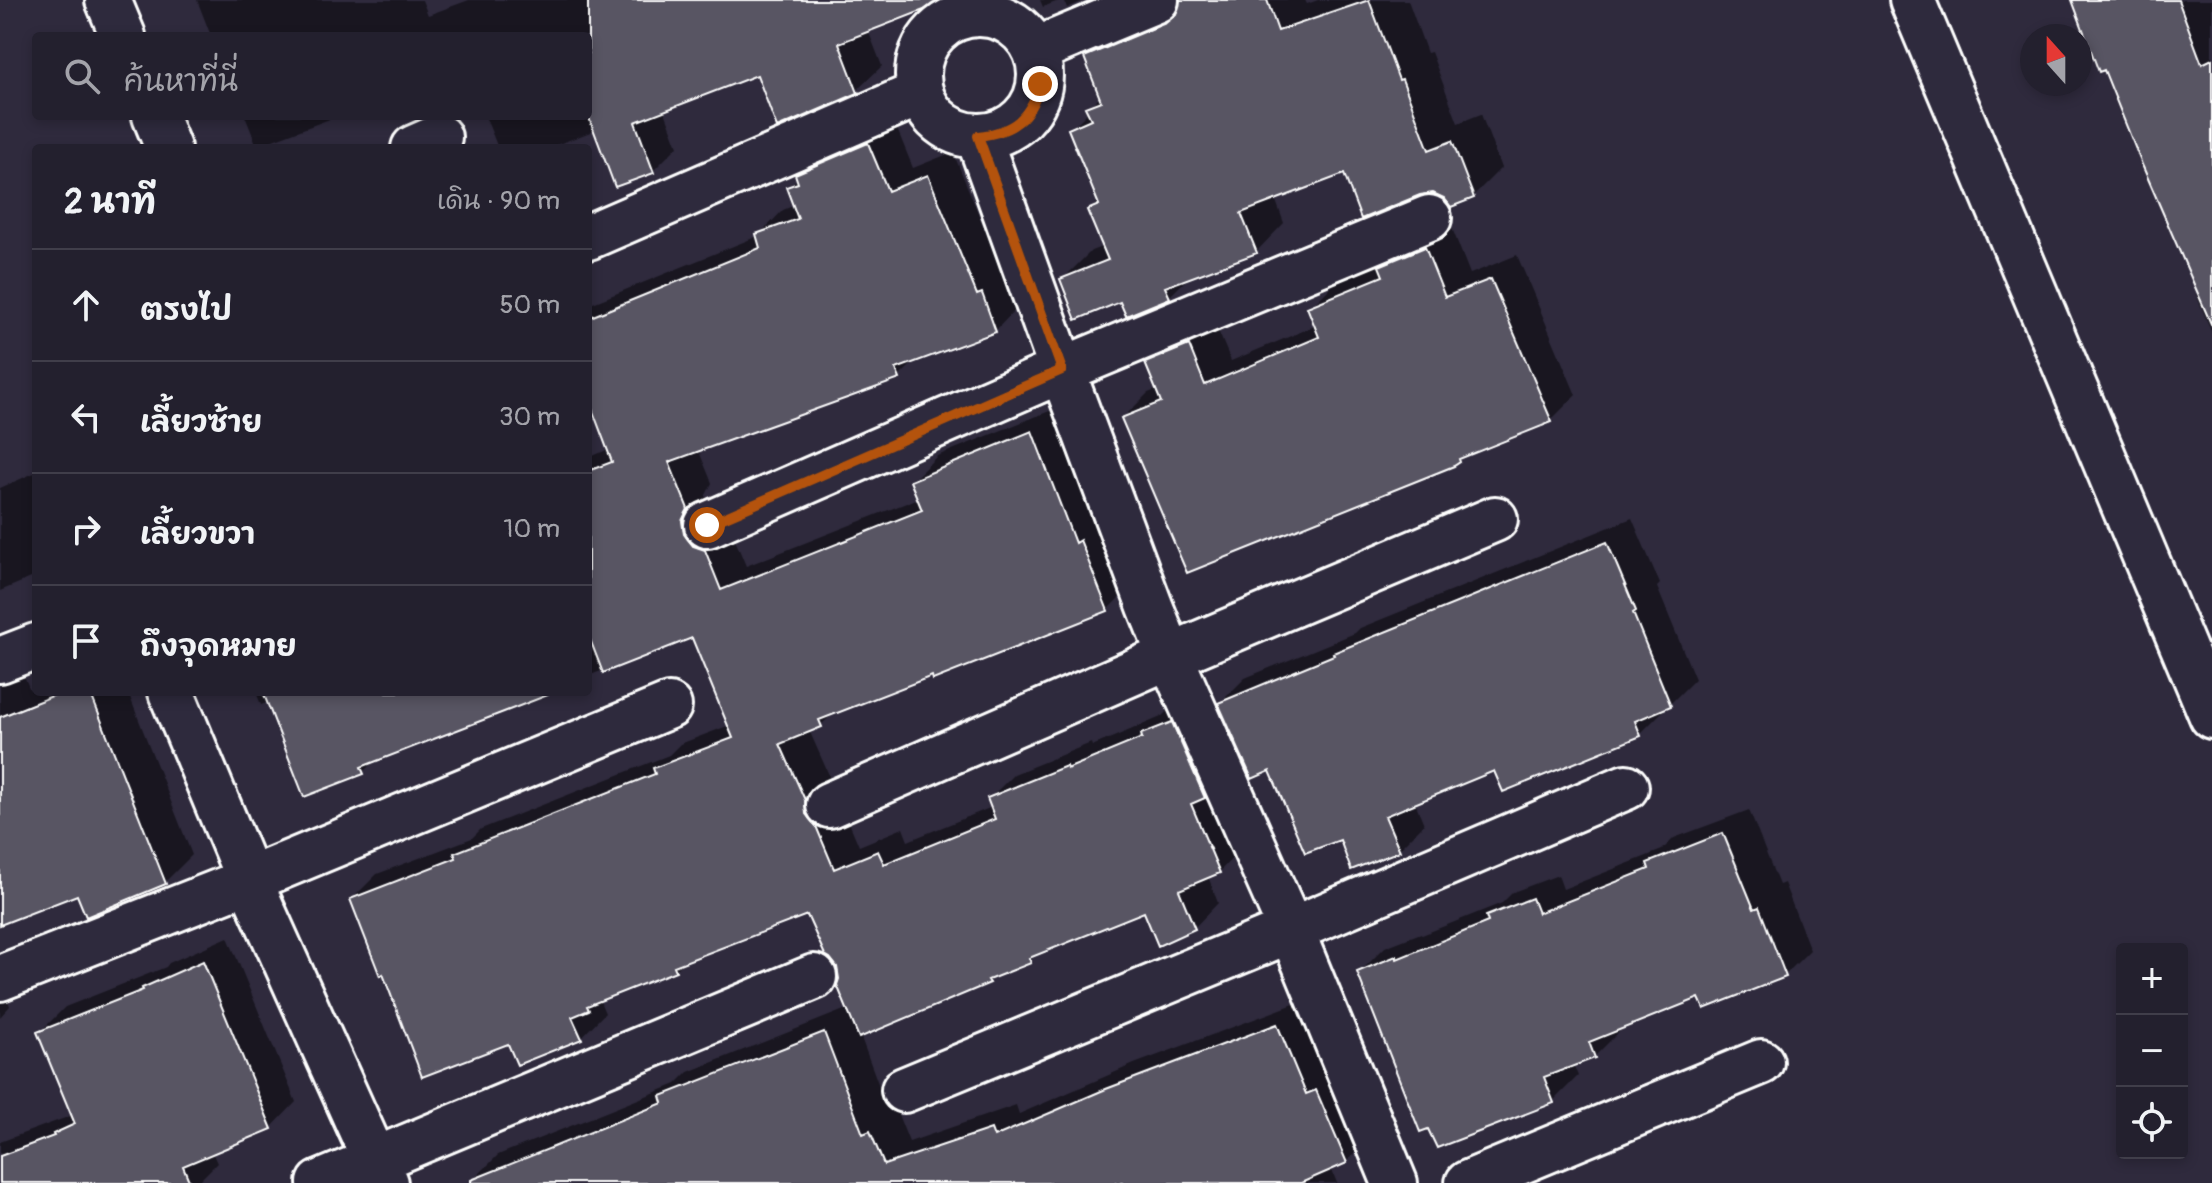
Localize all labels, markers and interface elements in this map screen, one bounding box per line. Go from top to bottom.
north arrow [2020,24,2092,96]
search box [32,32,592,120]
icon: search [60,54,104,98]
text: ค้นหาที่นี่ [124,63,238,100]
route end [1022,66,1058,102]
text: 2 นาที [64,181,156,224]
text: เดิน · 90 m [437,185,560,217]
icon: ahead [64,283,108,327]
text: 50 m [499,289,560,321]
text: ตรงไป [140,292,232,329]
icon: left [64,395,108,439]
text: 30 m [499,401,560,433]
text: เลี้ยวซ้าย [140,404,262,441]
icon: right [64,507,108,551]
route start [689,507,725,543]
text: 10 m [503,513,560,545]
text: เลี้ยวขวา [140,516,255,553]
icon: arrive [64,619,108,663]
text: ถึงจุดหมาย [140,628,297,665]
map controls [2116,943,2188,1159]
button: + [2116,943,2188,1015]
button: − [2116,1015,2188,1087]
button: locate [2116,1087,2188,1159]

